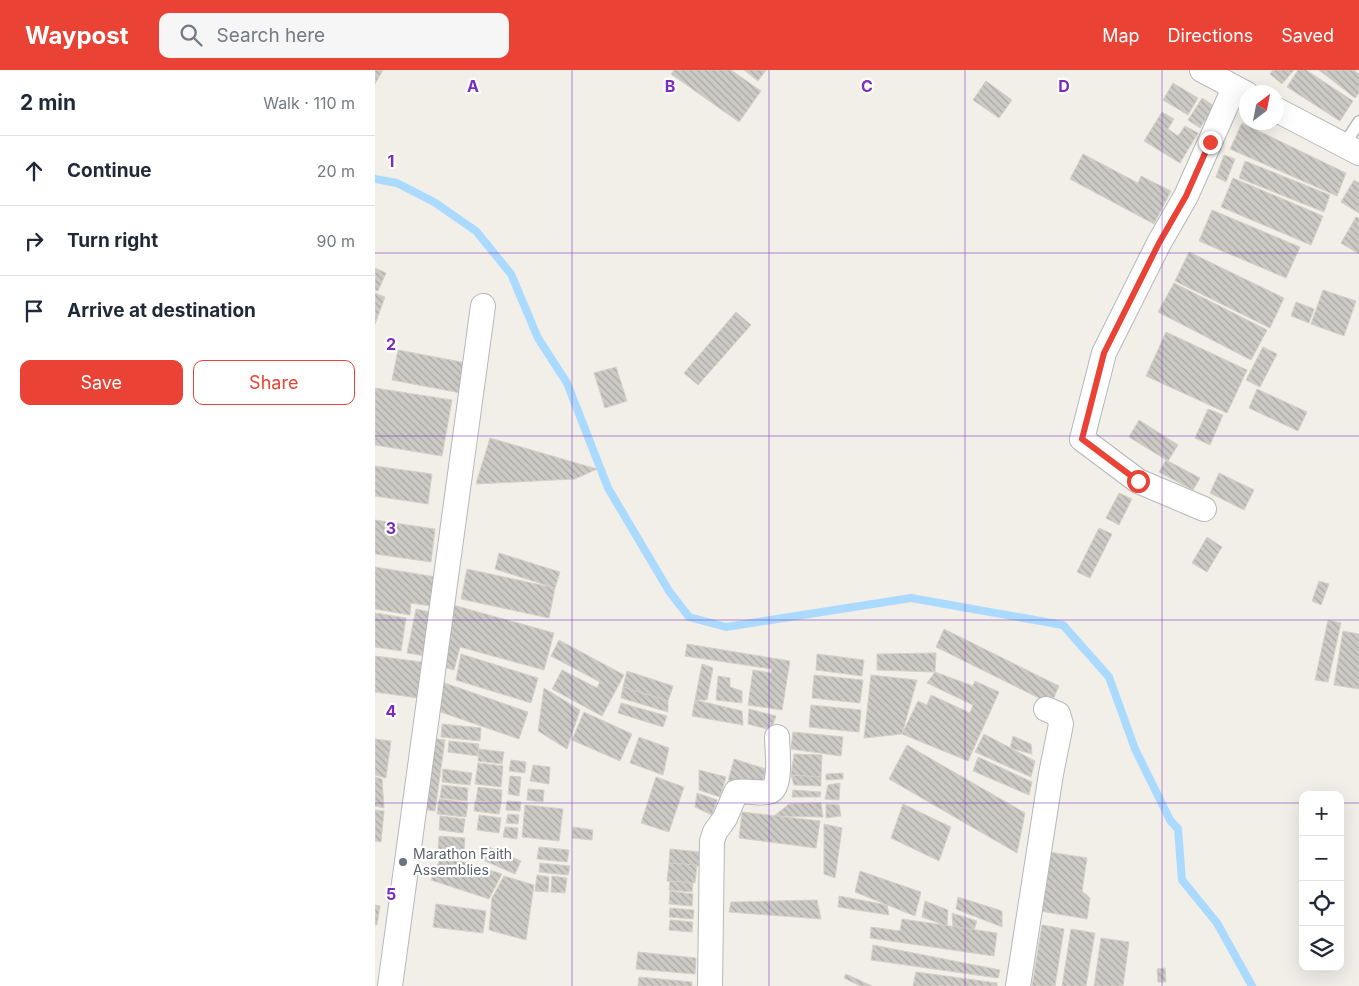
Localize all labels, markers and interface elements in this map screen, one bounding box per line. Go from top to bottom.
search box [159,13,509,58]
text: Waypost [25,21,129,50]
icon: search [177,21,205,49]
text: Search here [217,24,325,47]
text: Map [1102,25,1140,46]
text: Directions [1168,25,1253,46]
text: Saved [1281,25,1334,46]
text: A [467,76,479,96]
text: B [665,76,675,96]
text: C [861,76,873,96]
text: D [1058,76,1070,96]
north arrow [1239,85,1284,130]
text: 2 min [20,90,76,115]
text: Walk · 110 m [263,93,355,113]
route end [1199,131,1222,154]
text: 1 [388,151,394,171]
icon: ahead [20,157,48,185]
text: Continue [67,159,152,182]
text: 20 m [317,161,355,181]
icon: right [20,227,48,255]
text: Turn right [67,229,158,252]
text: 90 m [316,231,355,251]
icon: arrive [20,297,48,325]
text: Arrive at destination [67,299,256,322]
text: 2 [386,334,396,354]
button: Save [20,360,183,405]
button: Share [193,360,355,405]
route start [1127,470,1150,493]
text: 3 [386,518,396,538]
text: 4 [386,701,397,721]
map controls [1299,791,1344,971]
button: + [1299,791,1344,836]
button: − [1299,836,1344,881]
place label: Marathon Faith Assemblies [413,845,512,878]
marker: Marathon Faith Assemblies [397,856,409,868]
button: locate [1299,881,1344,926]
text: 5 [386,884,396,904]
button: layers [1299,926,1344,971]

